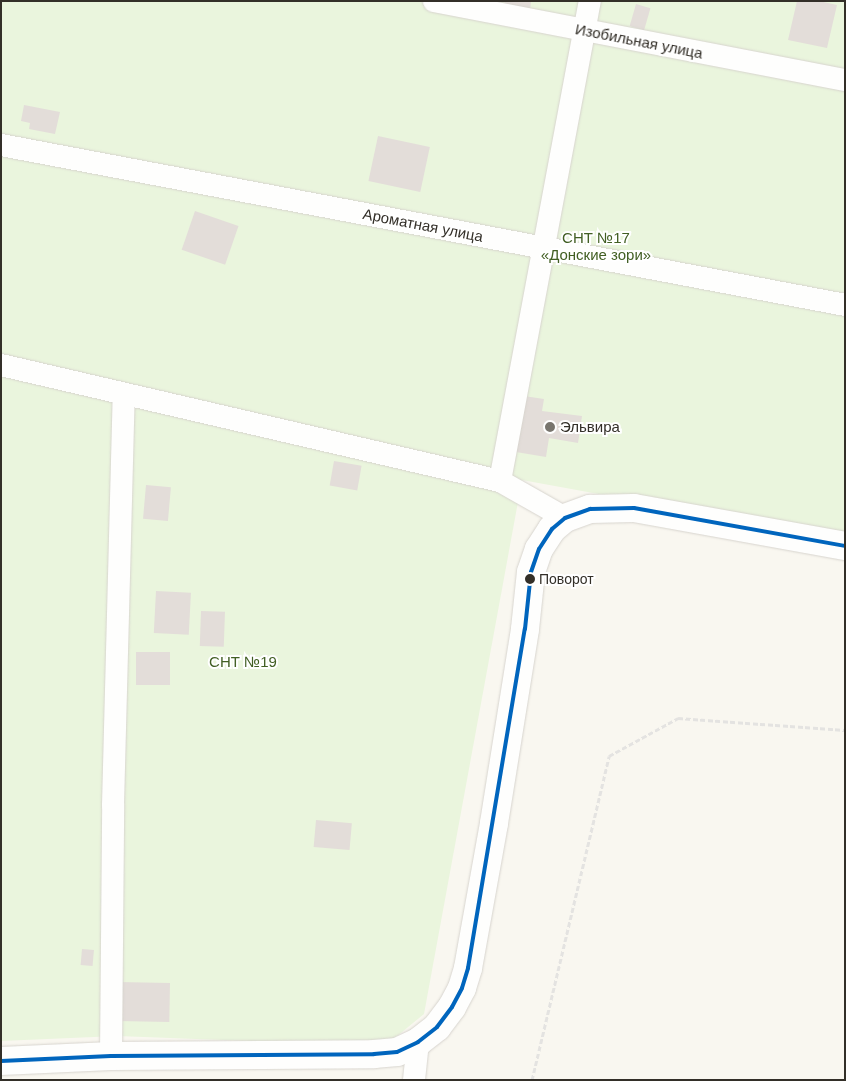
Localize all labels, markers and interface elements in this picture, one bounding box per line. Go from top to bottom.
street label: Изобильная улица [574,20,704,62]
street label: Ароматная улица [361,205,485,245]
park label: СНТ №17 «Донские зори» [541,228,651,263]
place label: Эльвира [560,418,620,436]
marker: Эльвира [544,421,556,433]
place label: Поворот [539,571,594,587]
marker: Поворот [525,574,535,584]
park label: СНТ №19 [209,653,277,671]

